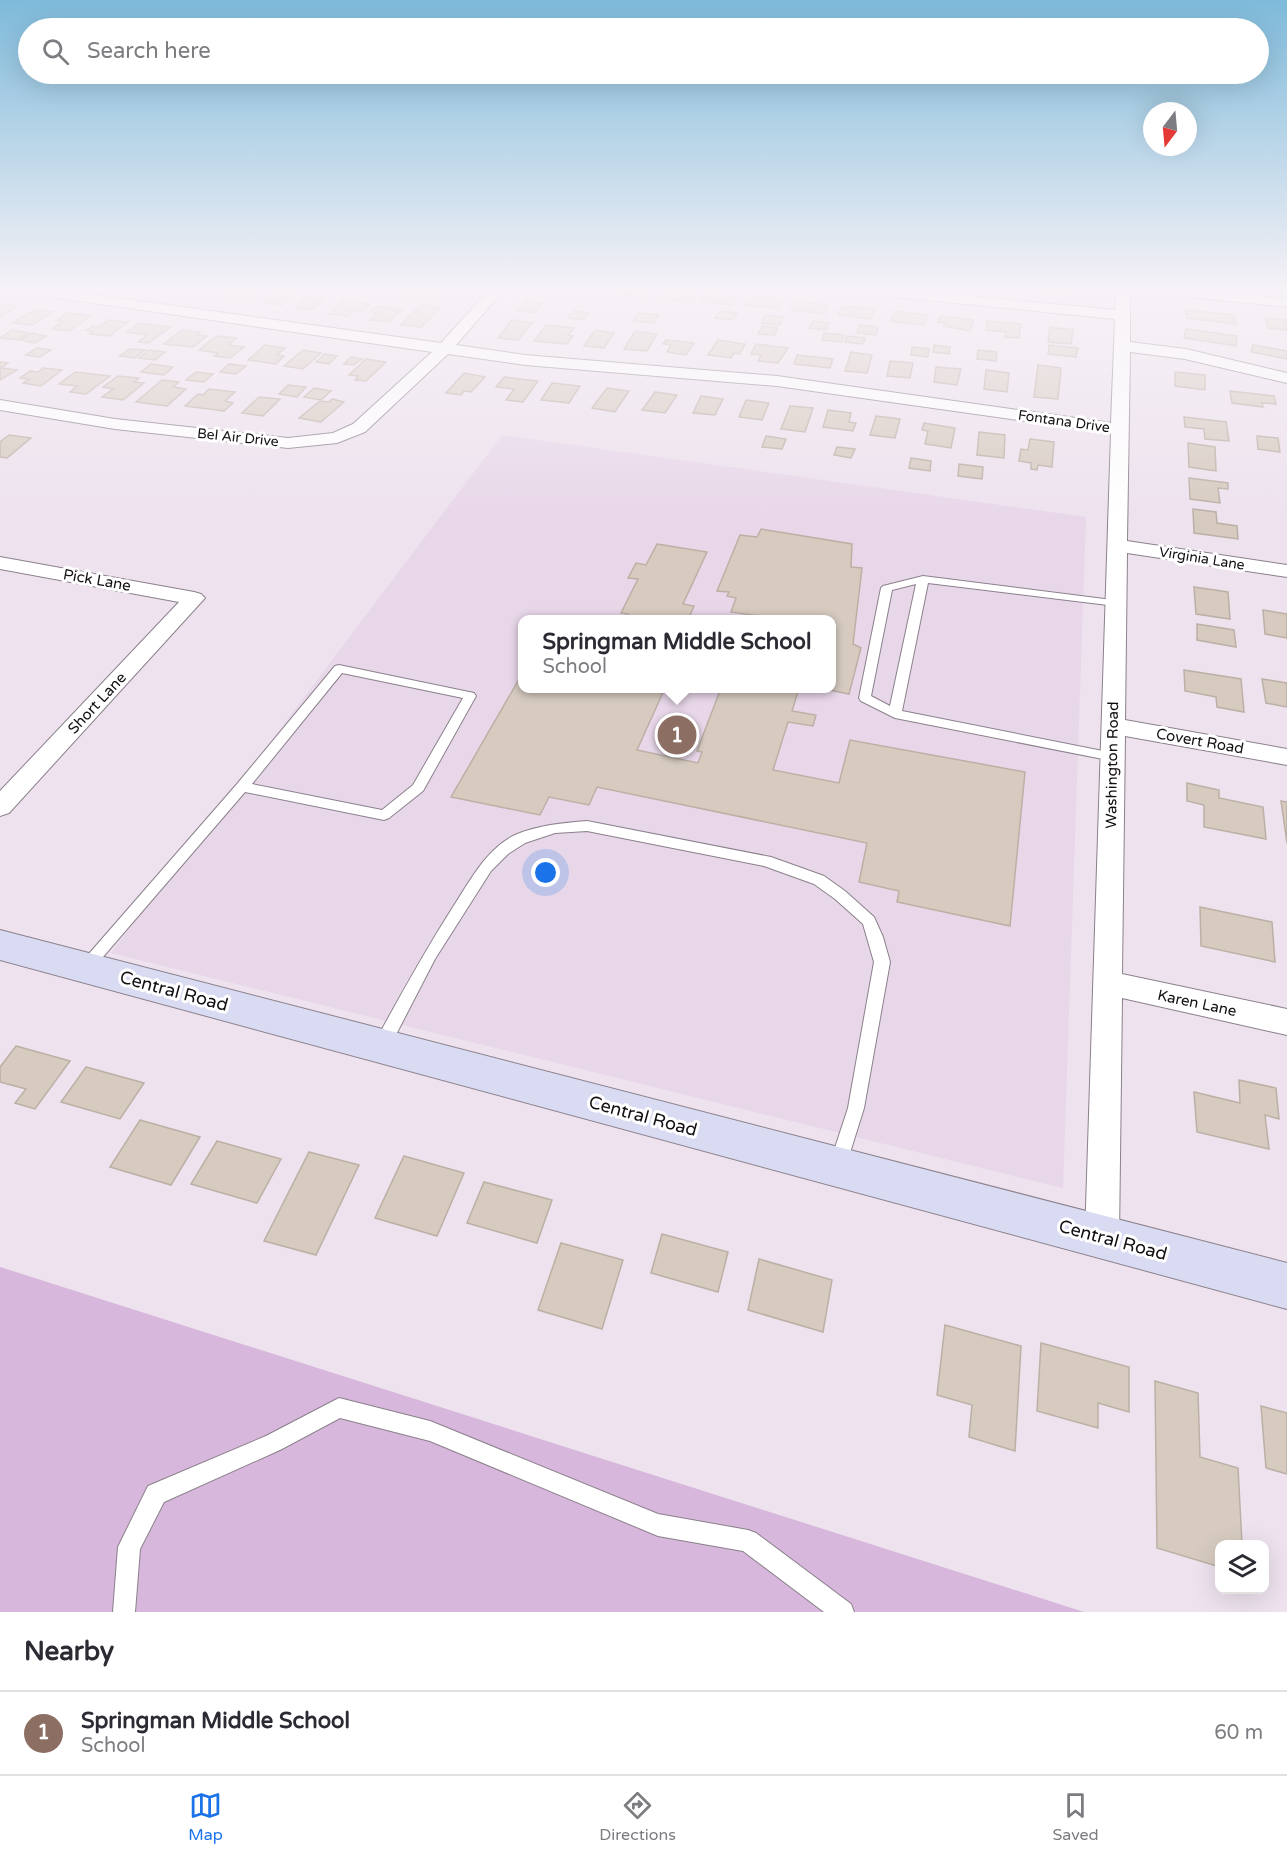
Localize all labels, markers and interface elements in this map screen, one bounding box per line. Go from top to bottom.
search box [18,18,1269,84]
icon: search [39,35,72,68]
text: Search here [87,38,211,64]
north arrow [1143,102,1197,156]
street label: Fontana Drive [1017,407,1111,436]
street label: Bel Air Drive [196,425,280,450]
street label: Virginia Lane [1158,543,1246,574]
street label: Pick Lane [62,565,132,595]
popup [518,615,836,693]
text: Springman Middle School [543,629,811,655]
text: School [543,655,607,679]
street label: Short Lane [64,669,130,737]
street label: Washington Road [1102,701,1122,829]
pin: 1 [658,712,696,758]
street label: Covert Road [1155,724,1245,758]
your location [531,858,560,887]
street label: Central Road [117,966,231,1016]
street label: Karen Lane [1156,986,1238,1020]
street label: Central Road [586,1091,700,1141]
street label: Central Road [1056,1215,1170,1265]
map controls [1215,1540,1269,1594]
button: layers [1215,1540,1269,1594]
text: Nearby [24,1636,114,1667]
text: Springman Middle School [81,1708,350,1734]
text: 1 [37,1721,50,1745]
text: 60 m [1214,1721,1263,1745]
text: School [81,1734,145,1758]
tab: Map [188,1789,223,1845]
tab: Directions [599,1789,676,1845]
tab: Saved [1052,1789,1099,1845]

